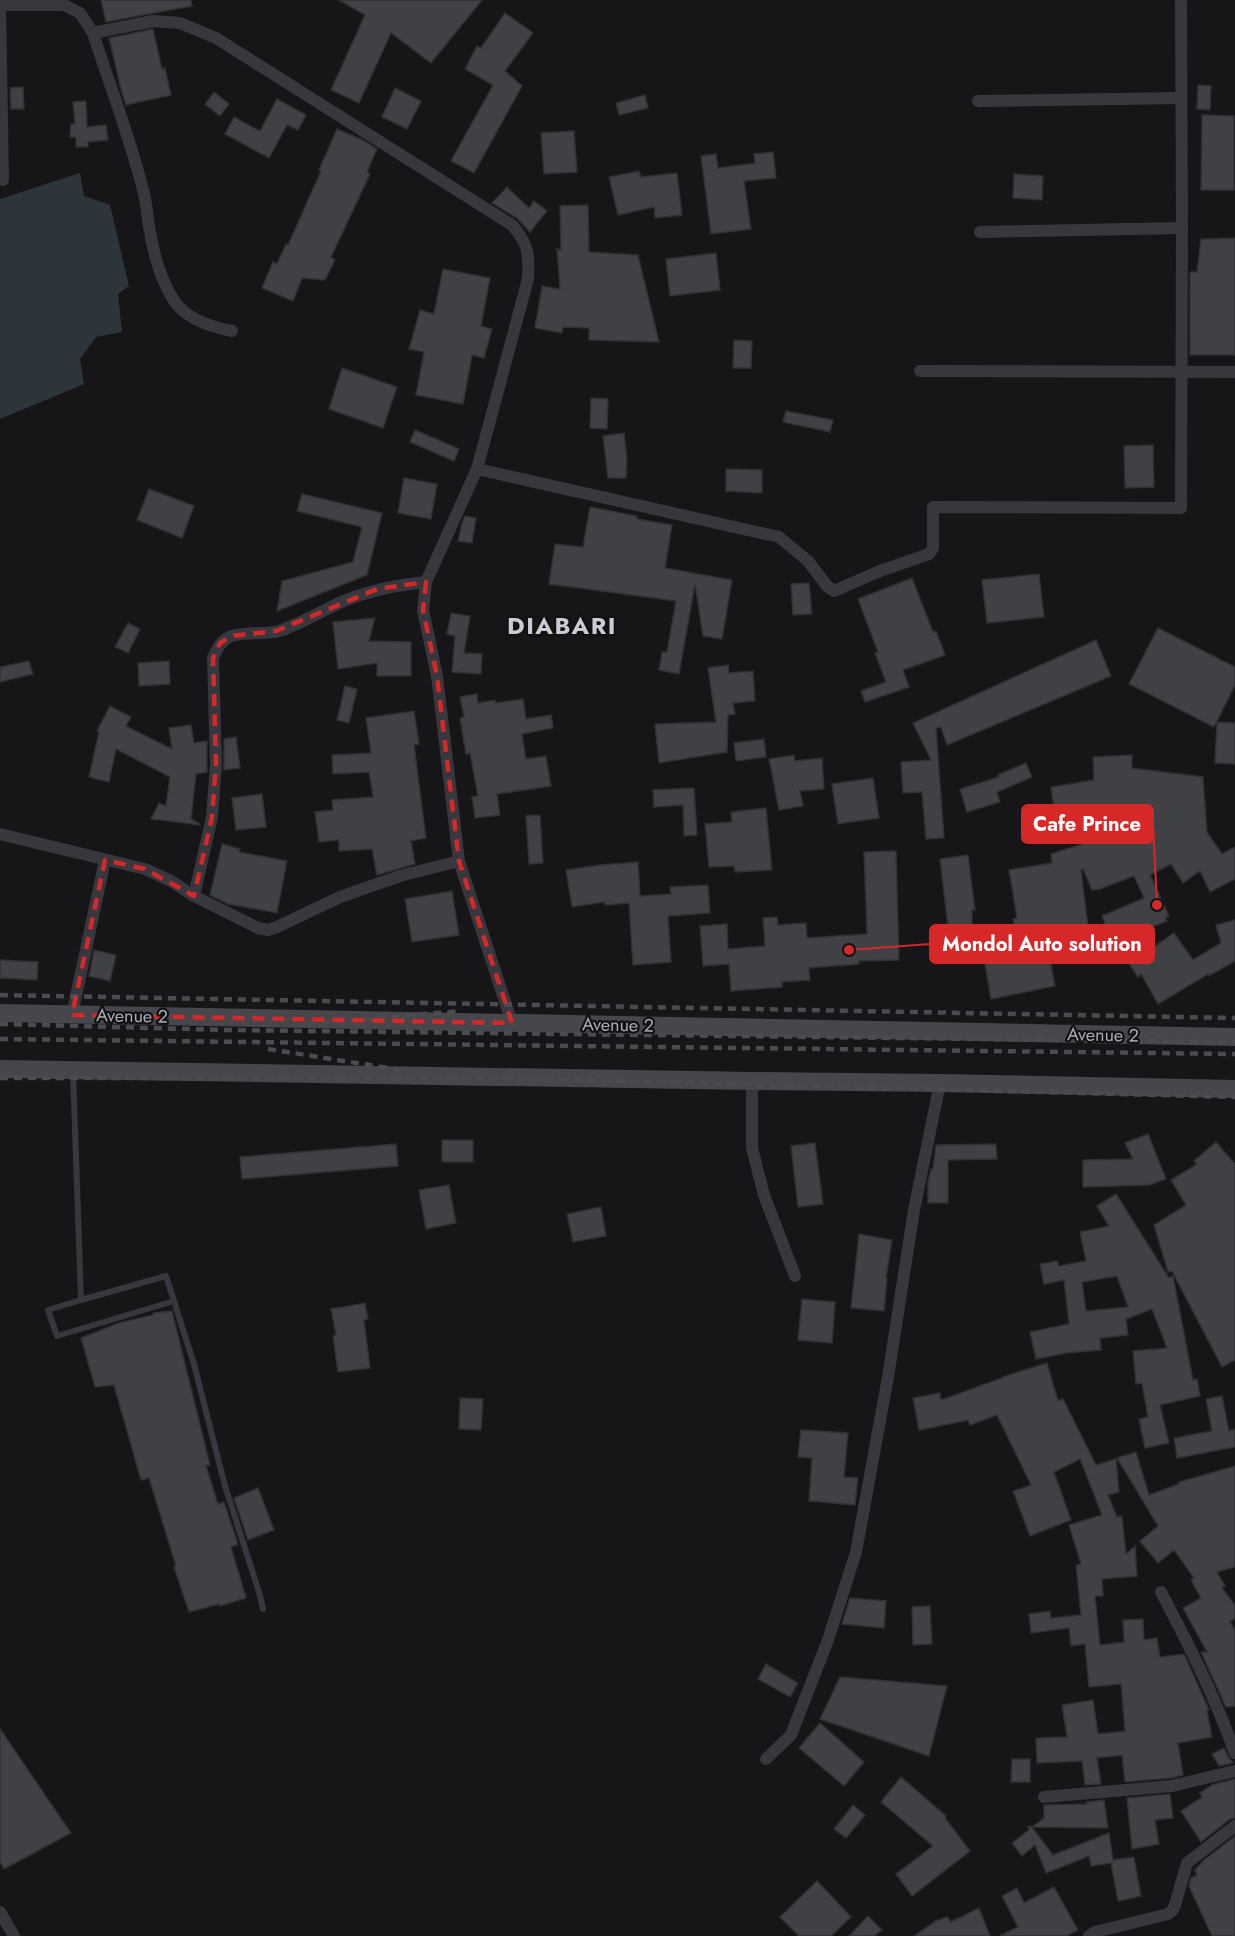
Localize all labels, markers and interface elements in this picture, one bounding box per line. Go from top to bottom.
district label: DIABARI [507,608,617,643]
callout: Cafe Prince [1022,805,1153,843]
text: Cafe Prince [1033,810,1141,839]
callout: Mondol Auto solution [930,925,1154,963]
text: Mondol Auto solution [942,930,1142,959]
street label: Avenue 2 [96,1002,168,1030]
street label: Avenue 2 [582,1011,654,1039]
street label: Avenue 2 [1067,1021,1139,1049]

